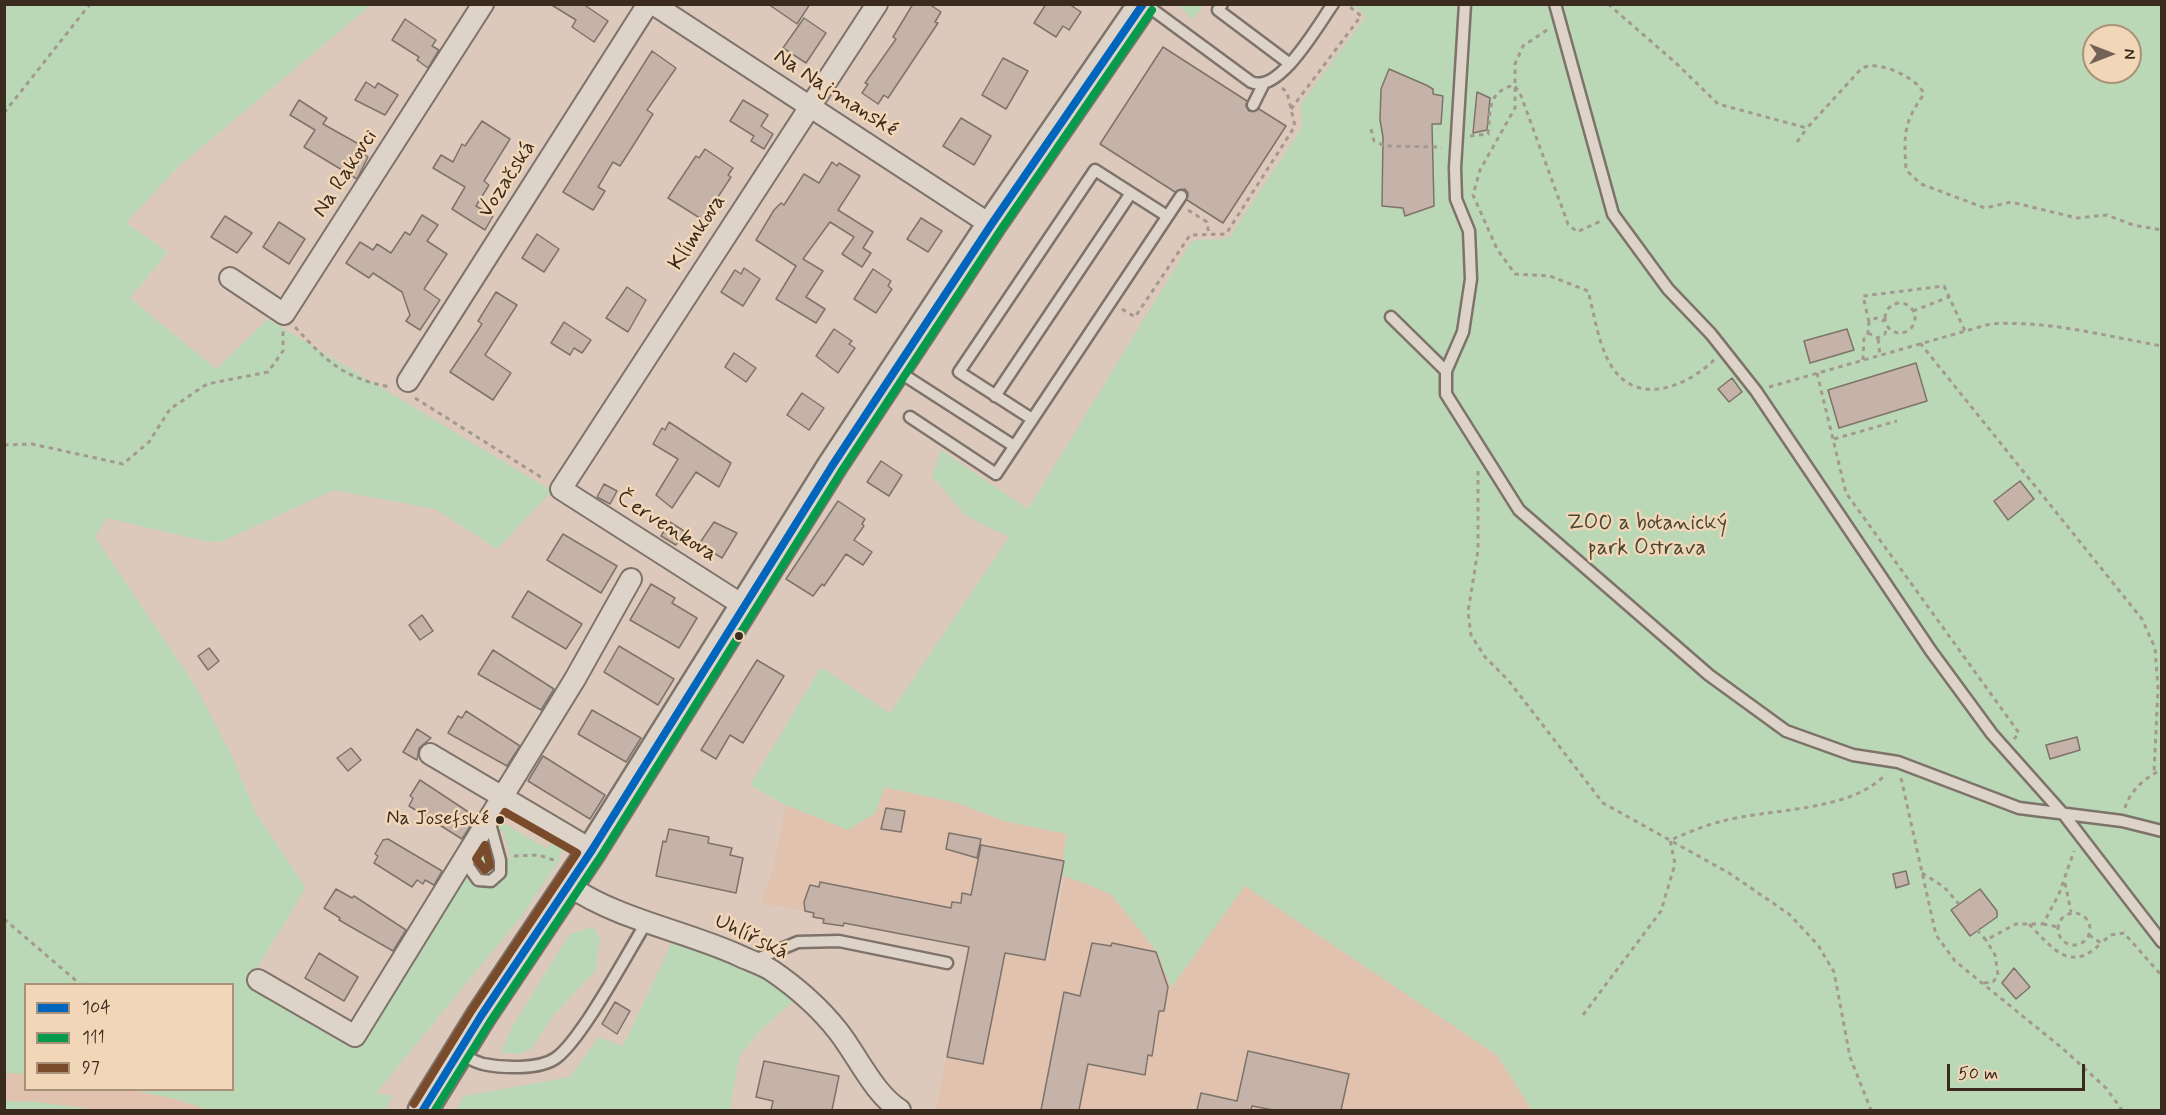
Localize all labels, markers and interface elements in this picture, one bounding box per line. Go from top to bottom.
north arrow [2082,24,2142,84]
street label: Na Najmanské [768,44,902,144]
text: N [2118,49,2139,59]
street label: Na Rakovci [308,125,384,223]
street label: Vozačská [473,136,543,224]
street label: Klímkova [664,190,732,276]
street label: Červenkova [611,486,721,568]
park label: ZOO a botanický park Ostrava [1567,511,1727,562]
unlabelled marker [733,630,745,642]
place label: Na Josefské [386,808,489,832]
marker: Na Josefské [494,814,506,826]
street label: Uhlířská [710,909,792,967]
legend [24,983,234,1091]
text: 104 [82,996,111,1020]
text: 111 [82,1026,105,1050]
scale bar [1950,1052,2088,1090]
text: 97 [82,1056,100,1080]
text: 50 m [1958,1062,1998,1086]

